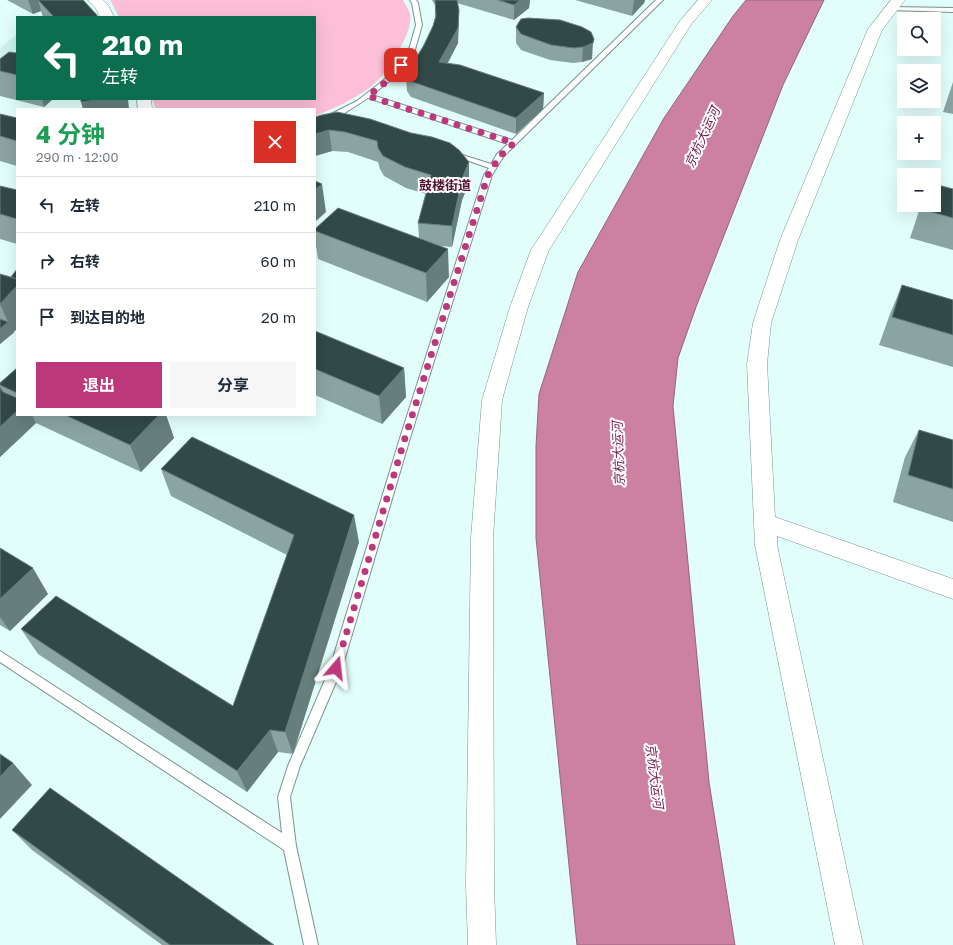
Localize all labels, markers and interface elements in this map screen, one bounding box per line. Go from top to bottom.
map controls [897,12,941,212]
button: search [897,12,941,56]
text: 210 m [102,28,183,61]
icon: left [36,32,88,84]
pin [384,48,418,82]
icon: arrive [390,54,412,76]
button: layers [897,64,941,108]
text: 左转 [102,65,138,87]
water label: 京杭大运河 [681,101,724,170]
button: + [897,116,941,160]
text: 4 分钟 [36,119,105,148]
button: close [254,121,296,163]
text: 290 m · 12:00 [36,149,119,165]
button: − [897,168,941,212]
district label: 鼓楼街道 [419,177,471,193]
icon: left [36,194,58,216]
text: 左转 [70,196,100,214]
text: 210 m [254,196,296,214]
icon: right [36,250,58,272]
text: 右转 [70,252,100,270]
text: 60 m [261,252,296,270]
icon: arrive [36,306,58,328]
text: 到达目的地 [70,308,145,326]
text: 20 m [261,308,296,326]
button: 退出 [36,362,162,408]
button: 分享 [170,362,296,408]
water label: 京杭大运河 [609,418,627,487]
position arrow [315,647,357,689]
water label: 京杭大运河 [643,743,667,812]

